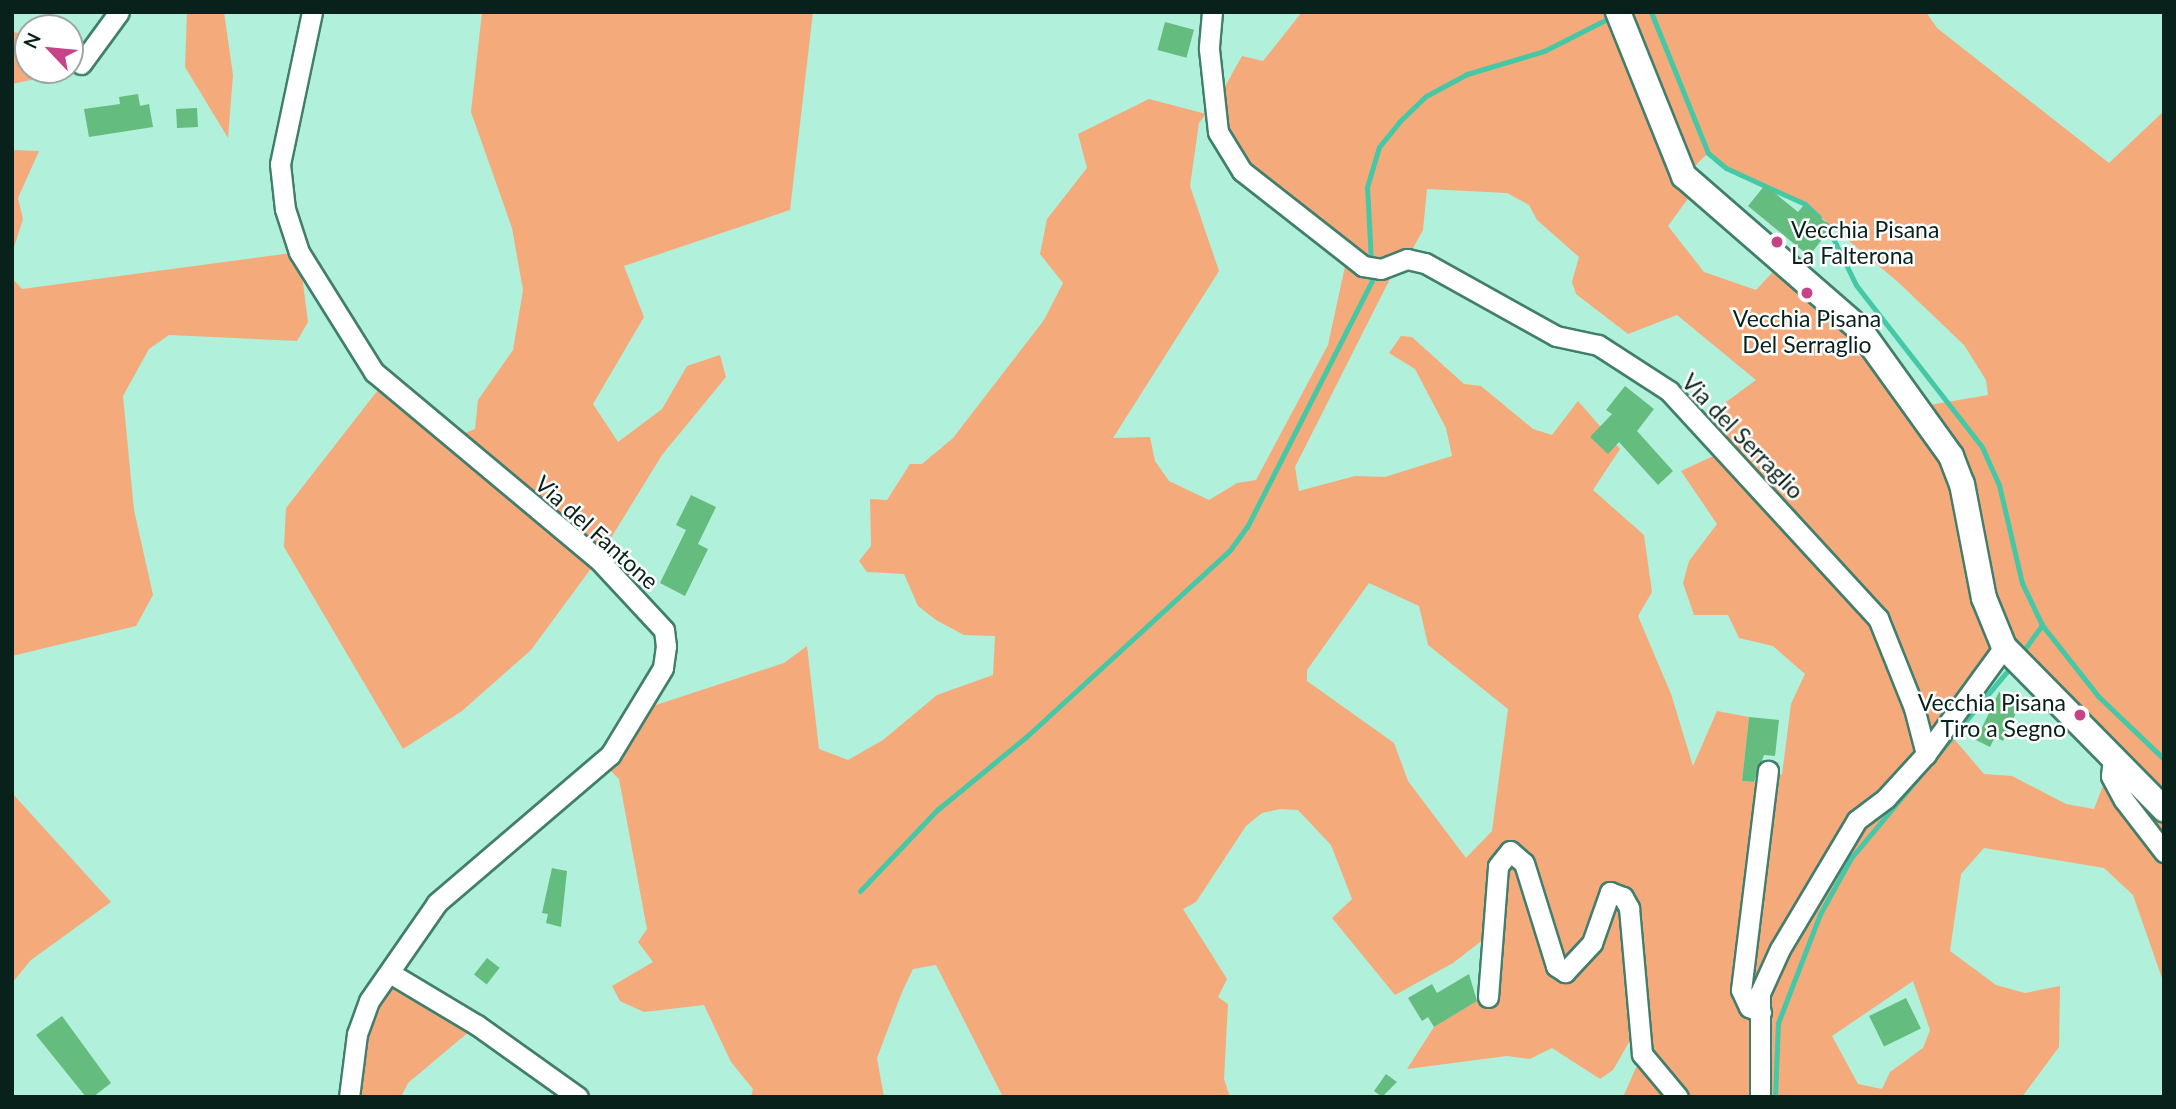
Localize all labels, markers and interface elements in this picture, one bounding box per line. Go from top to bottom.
north arrow [14,14,84,84]
text: N [18,29,45,52]
place label: Vecchia Pisana La Falterona [1791,215,1939,269]
marker: Vecchia Pisana La Falterona [1769,234,1785,250]
marker: Vecchia Pisana Del Serraglio [1799,285,1815,301]
place label: Vecchia Pisana Del Serraglio [1733,304,1881,358]
street label: Via del Serraglio [1676,368,1810,504]
street label: Via del Fantone [530,469,664,595]
place label: Vecchia Pisana Tiro a Segno [1918,688,2066,742]
marker: Vecchia Pisana Tiro a Segno [2072,707,2088,723]

